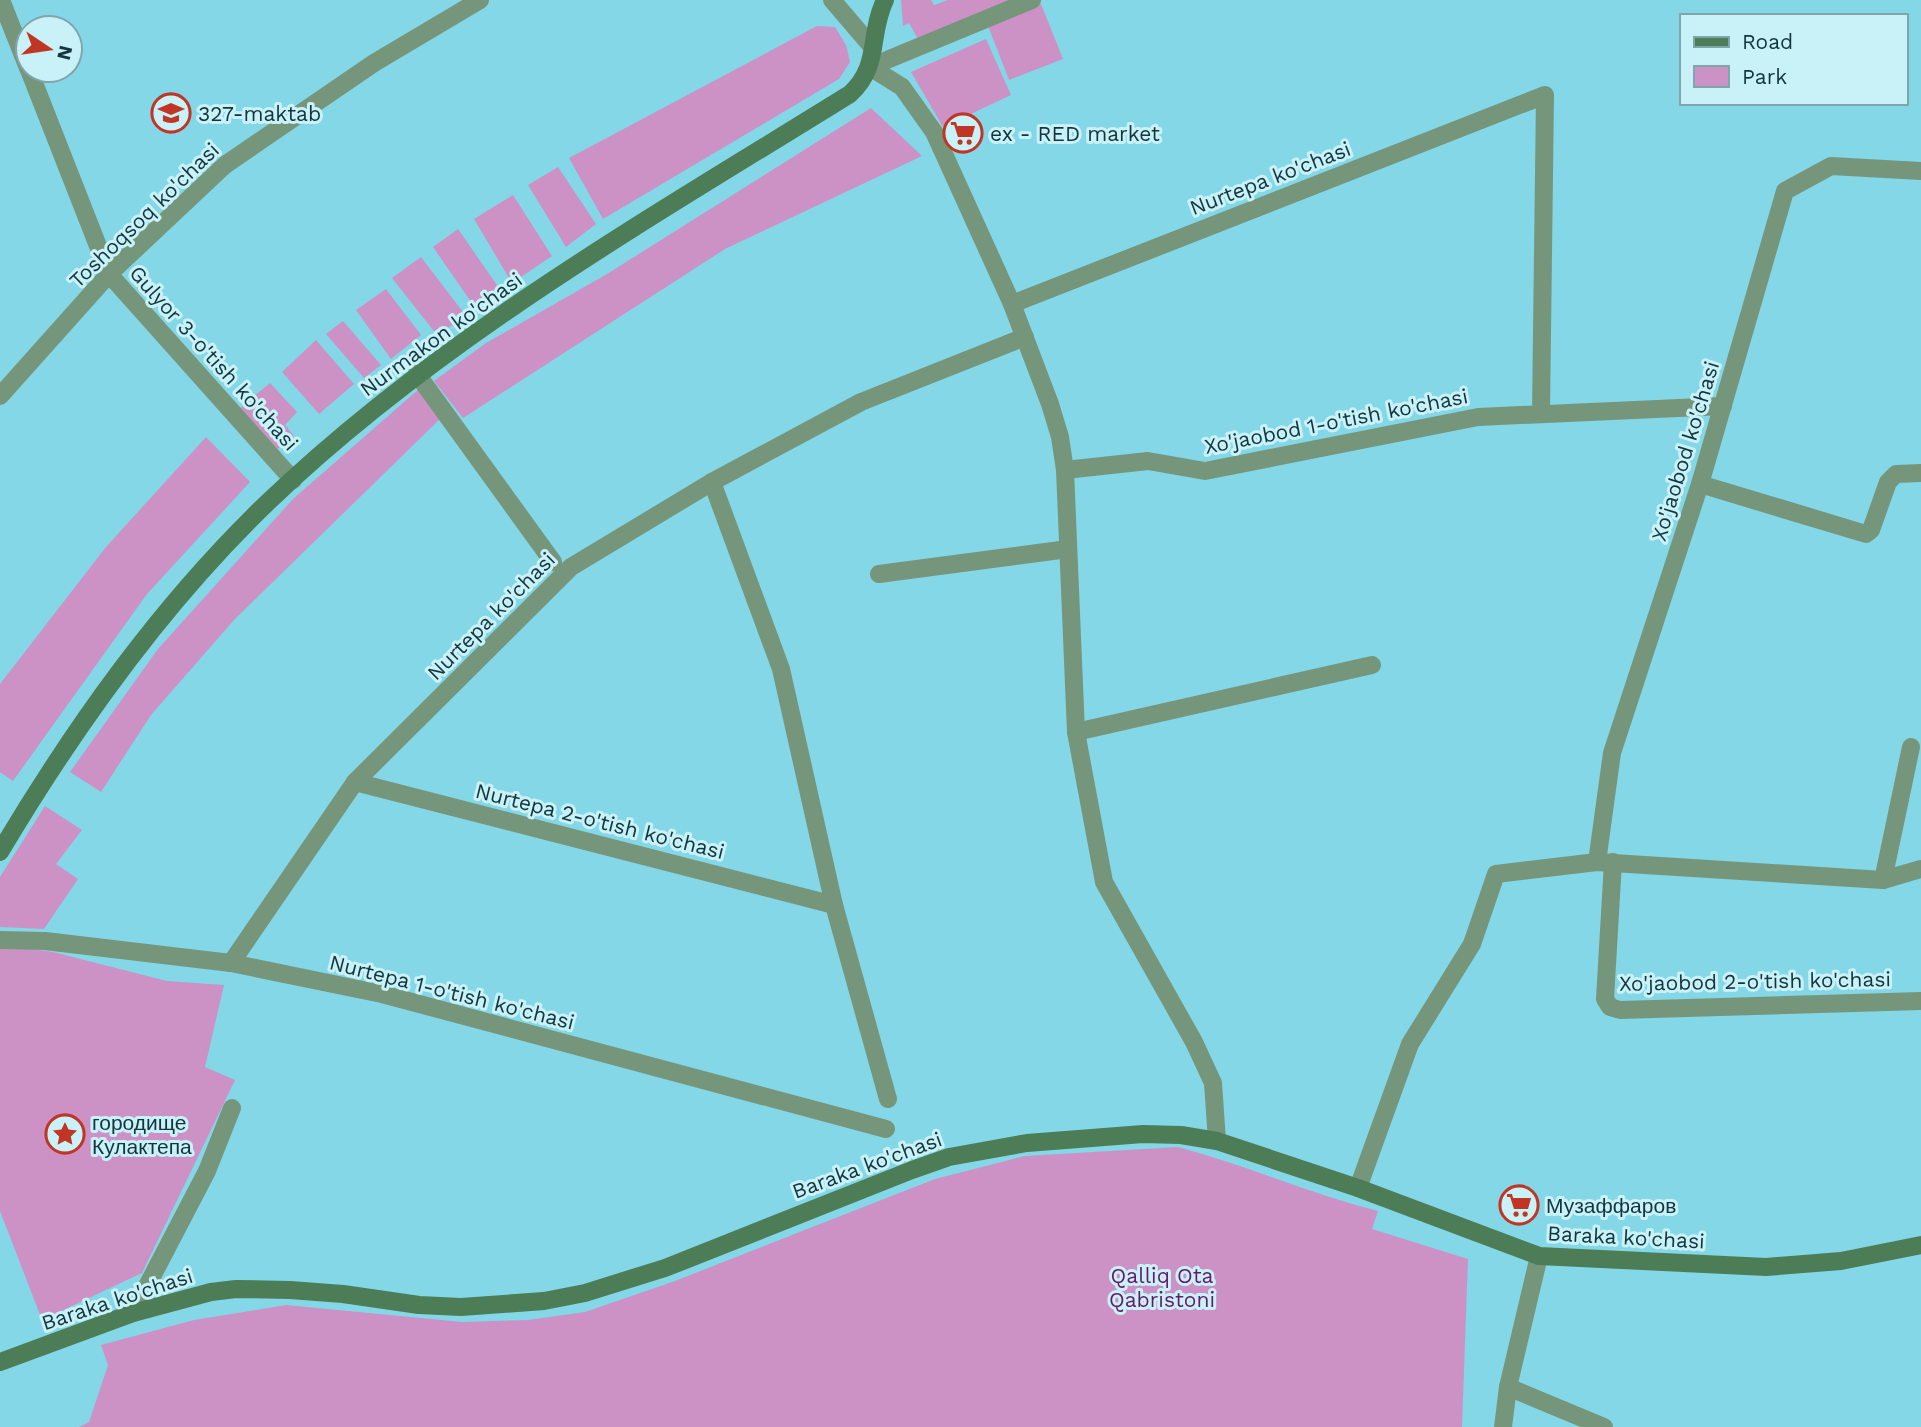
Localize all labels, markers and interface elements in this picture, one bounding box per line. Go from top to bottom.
north arrow [14,14,84,84]
legend [1680,14,1907,105]
text: Road [1742,29,1793,54]
text: N [52,43,78,62]
text: Park [1742,64,1787,89]
school or university icon: 327-maktab [150,92,192,134]
place label: 327-maktab [198,101,321,126]
supermarket icon: ex - RED market [942,112,984,154]
place label: ex - RED market [990,121,1160,146]
street label: Nurtepa ko'chasi [1186,136,1354,220]
street label: Toshoqsoq ko'chasi [64,137,224,293]
street label: Gulyor 3-o'tish ko'chasi [124,260,304,456]
street label: Nurmakon ko'chasi [355,267,527,401]
street label: Xo'jaobod ko'chasi [1646,358,1724,544]
street label: Xo'jaobod 1-o'tish ko'chasi [1202,383,1470,459]
street label: Nurtepa ko'chasi [422,547,560,685]
street label: Nurtepa 2-o'tish ko'chasi [473,778,727,864]
street label: Nurtepa 1-o'tish ko'chasi [327,949,577,1035]
street label: Xo'jaobod 2-o'tish ko'chasi [1619,966,1891,996]
place label: городище Кулактепа [92,1110,192,1159]
place icon: городище Кулактепа [44,1113,86,1155]
street label: Baraka ko'chasi [789,1126,945,1204]
supermarket icon: Музаффаров [1498,1184,1540,1226]
place label: Музаффаров [1546,1193,1676,1218]
street label: Baraka ko'chasi [1547,1220,1705,1254]
street label: Baraka ko'chasi [38,1263,196,1335]
park label: Qalliq Ota Qabristoni [1109,1263,1215,1312]

